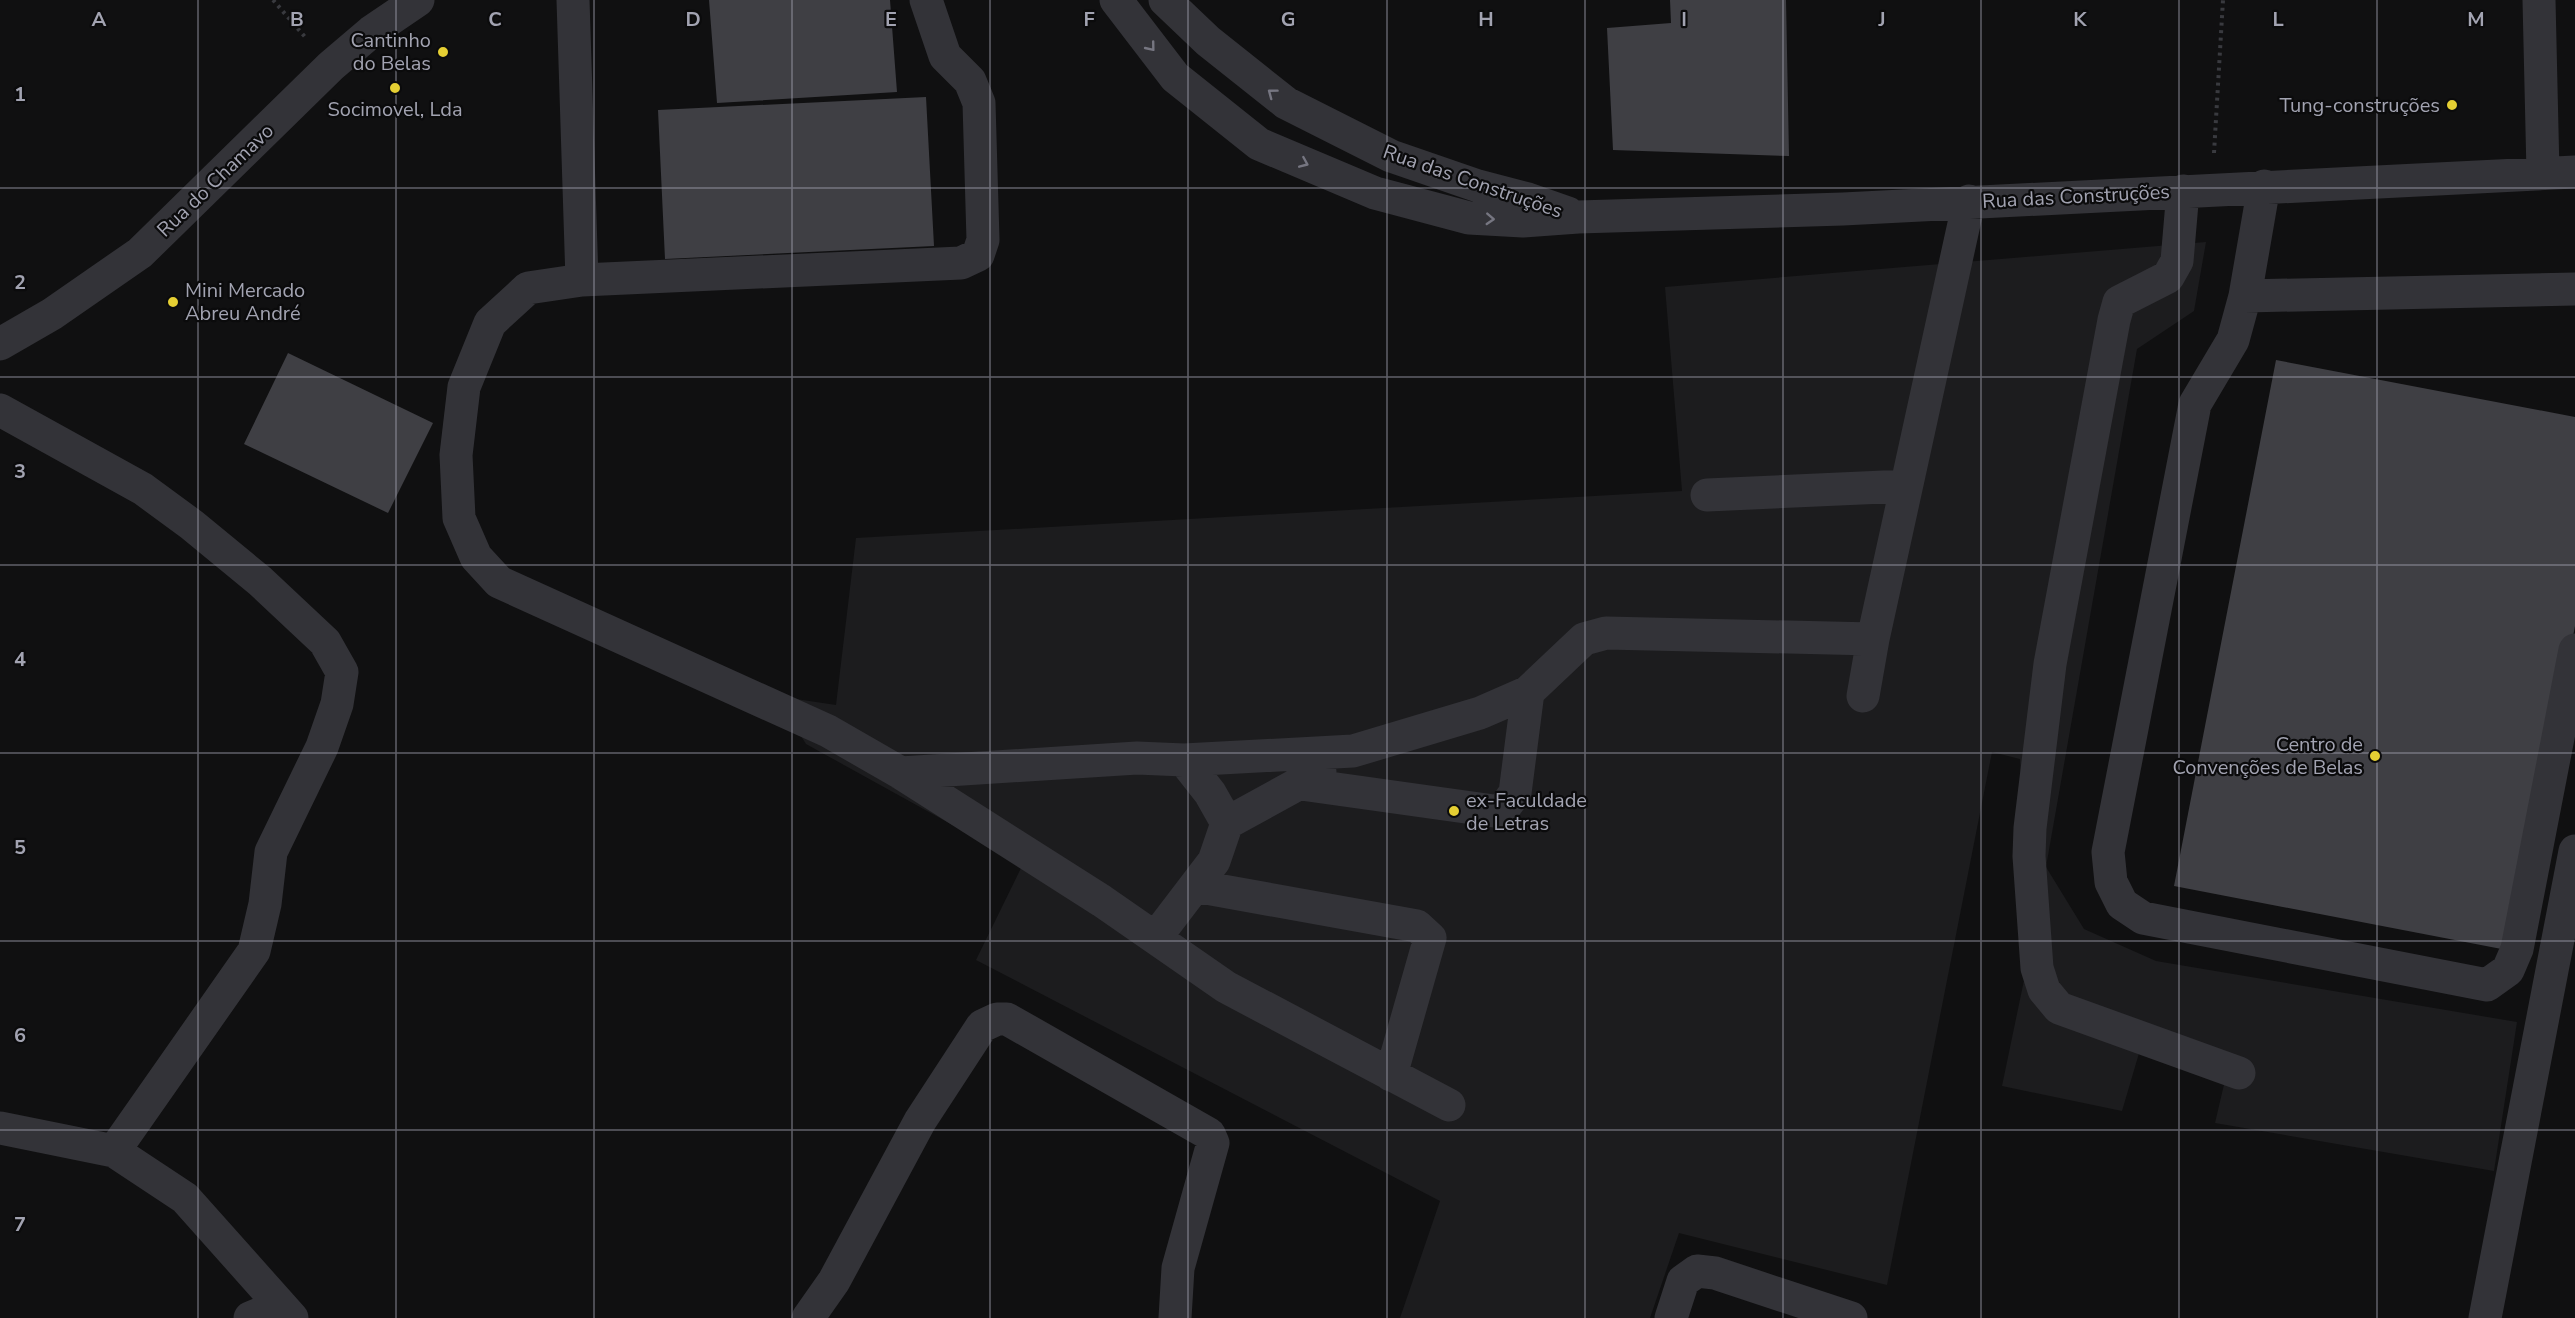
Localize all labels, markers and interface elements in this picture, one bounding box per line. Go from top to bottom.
text: A [92,6,107,33]
text: B [290,6,304,33]
text: C [488,6,502,33]
text: D [685,6,701,33]
text: E [885,6,897,33]
text: F [1083,6,1095,33]
text: G [1281,6,1295,33]
text: H [1478,6,1494,33]
text: I [1681,6,1687,33]
text: J [1877,6,1886,33]
text: K [2073,6,2087,33]
text: L [2272,6,2284,33]
text: M [2467,6,2485,33]
place label: Cantinho do Belas [350,27,431,77]
one-way arrow [1143,40,1154,51]
marker: Cantinho do Belas [436,45,450,59]
text: 1 [14,81,26,108]
marker: Socimovel, Lda [388,81,402,95]
one-way arrow [1268,89,1279,100]
place label: Tung-construções [2279,92,2440,119]
place label: Socimovel, Lda [327,96,463,123]
marker: Tung-construções [2445,98,2459,112]
street label: Rua do Chamavo [151,118,280,243]
street label: Rua das Construções [1380,138,1566,225]
one-way arrow [1298,156,1309,168]
street label: Rua das Construções [1981,178,2171,215]
one-way arrow [1485,212,1494,225]
text: 2 [14,269,26,296]
place label: Mini Mercado Abreu André [185,277,305,327]
marker: Mini Mercado Abreu André [166,295,180,309]
text: 3 [14,458,26,485]
text: 4 [14,646,26,673]
place label: Centro de Convenções de Belas [2172,731,2363,781]
marker: Centro de Convenções de Belas [2368,749,2382,763]
place label: ex-Faculdade de Letras [1466,787,1587,837]
marker: ex-Faculdade de Letras [1447,804,1461,818]
text: 5 [14,834,26,861]
text: 6 [14,1022,26,1049]
text: 7 [14,1211,26,1238]

